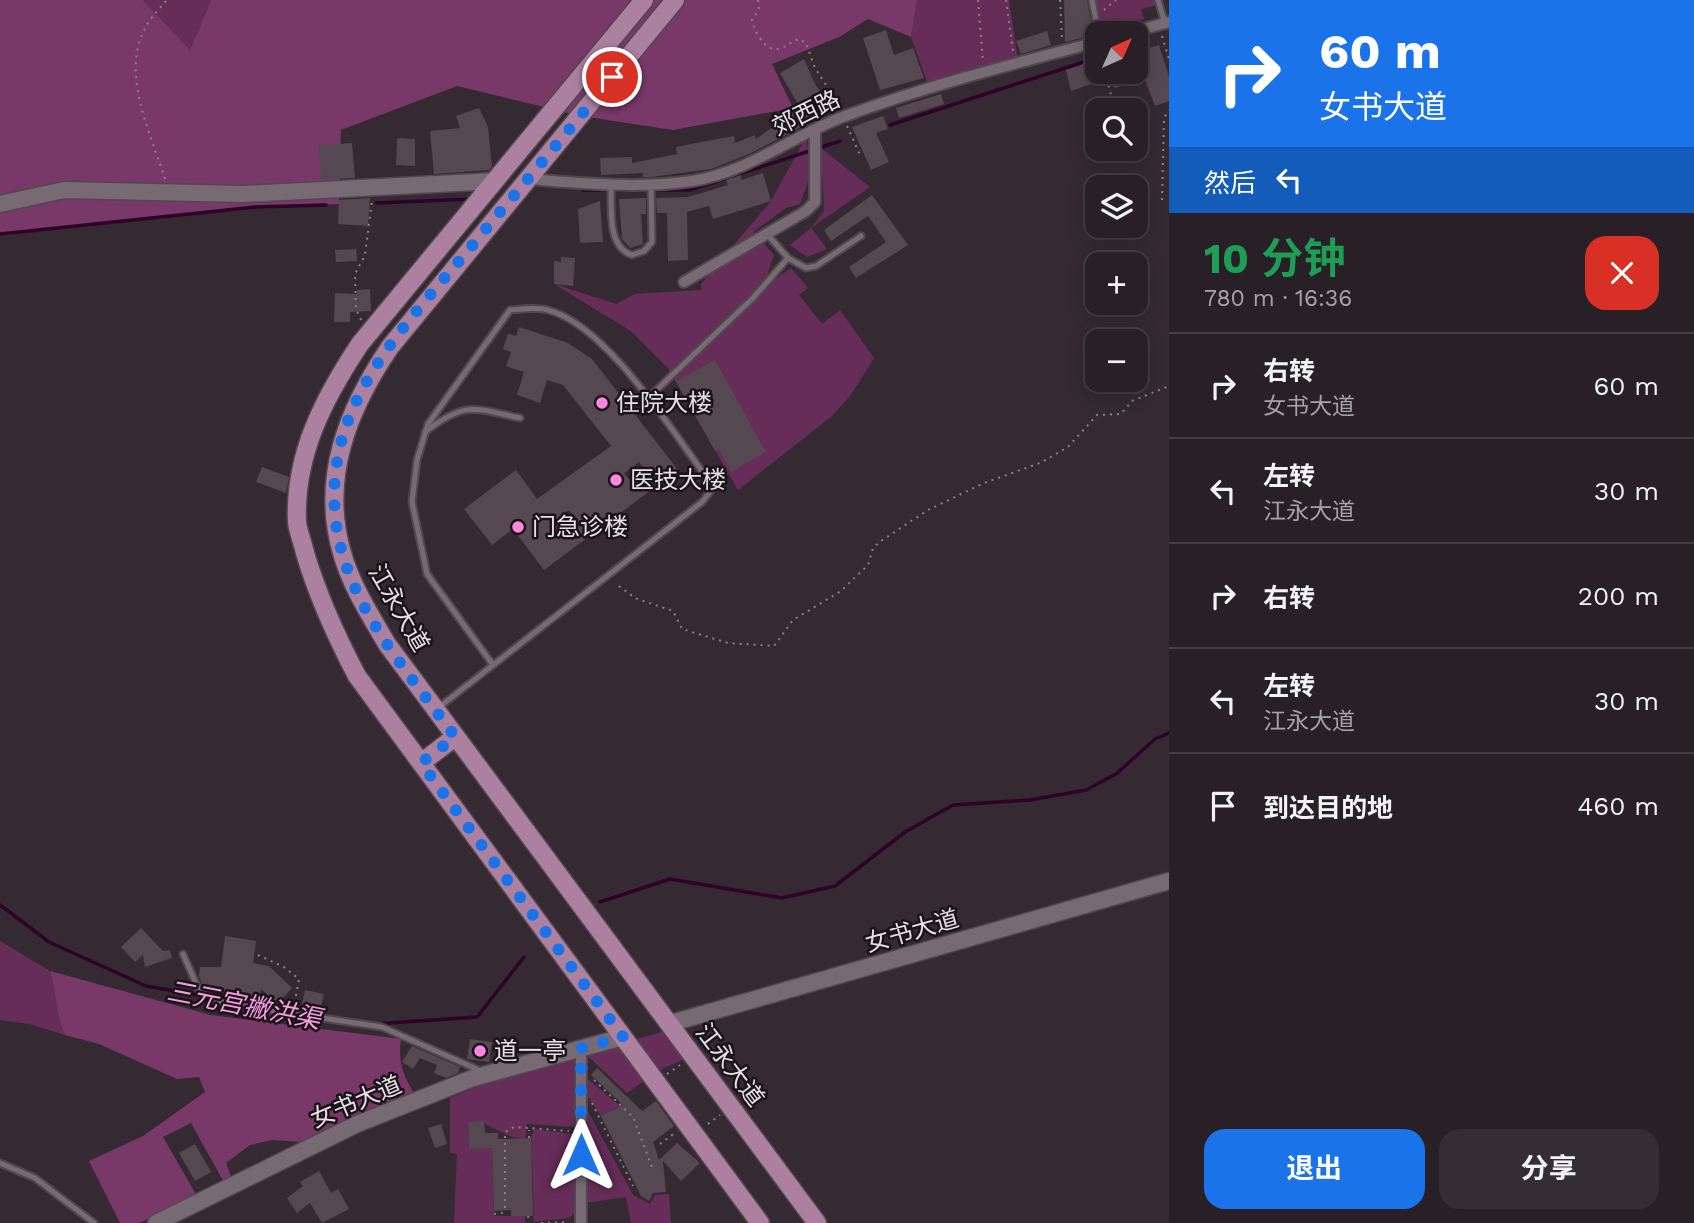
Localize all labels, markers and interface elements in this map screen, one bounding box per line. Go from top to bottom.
north arrow [1085,21,1148,84]
map controls [1085,21,1148,392]
text: 60 m [1319,22,1441,80]
icon: right [1204,28,1295,119]
pin [582,47,642,107]
icon: arrive [593,58,631,96]
street label: 郊西路 [768,85,844,141]
text: 女书大道 [1319,88,1447,126]
button: search [1085,98,1148,161]
icon: left [1270,161,1308,199]
text: 然后 [1204,168,1256,198]
button: layers [1085,175,1148,238]
text: 10 分钟 [1204,234,1345,283]
button: close [1585,236,1659,310]
button: + [1085,252,1148,315]
text: 780 m · 16:36 [1204,285,1352,312]
button: − [1085,329,1148,392]
text: 右转 [1263,356,1315,386]
icon: right [1204,367,1242,405]
text: 60 m [1593,371,1659,401]
place label: 住院大楼 [616,389,712,417]
text: 女书大道 [1263,393,1355,420]
marker: 住院大楼 [594,395,610,411]
text: 左转 [1263,461,1315,491]
place label: 医技大楼 [630,466,726,494]
marker: 医技大楼 [608,472,624,488]
icon: left [1204,472,1242,510]
text: 30 m [1594,476,1659,506]
text: 江永大道 [1263,498,1355,525]
place label: 门急诊楼 [532,513,628,541]
marker: 门急诊楼 [510,519,526,535]
street label: 江永大道 [363,559,435,657]
icon: right [1204,577,1242,615]
text: 200 m [1578,581,1659,611]
text: 右转 [1263,583,1315,613]
text: 左转 [1263,671,1315,701]
icon: left [1204,682,1242,720]
text: 30 m [1594,686,1659,716]
text: 江永大道 [1263,708,1355,735]
icon: arrive [1204,787,1242,825]
text: 460 m [1577,791,1659,821]
text: 到达目的地 [1263,793,1393,823]
street label: 女书大道 [862,904,962,958]
water label: 三元宫撇洪渠 [165,975,327,1035]
street label: 江永大道 [690,1018,770,1112]
place label: 道一亭 [494,1037,566,1065]
marker: 道一亭 [472,1043,488,1059]
street label: 女书大道 [306,1070,406,1134]
position arrow [544,1118,618,1192]
button: 退出 [1204,1129,1425,1209]
button: 分享 [1439,1129,1659,1209]

